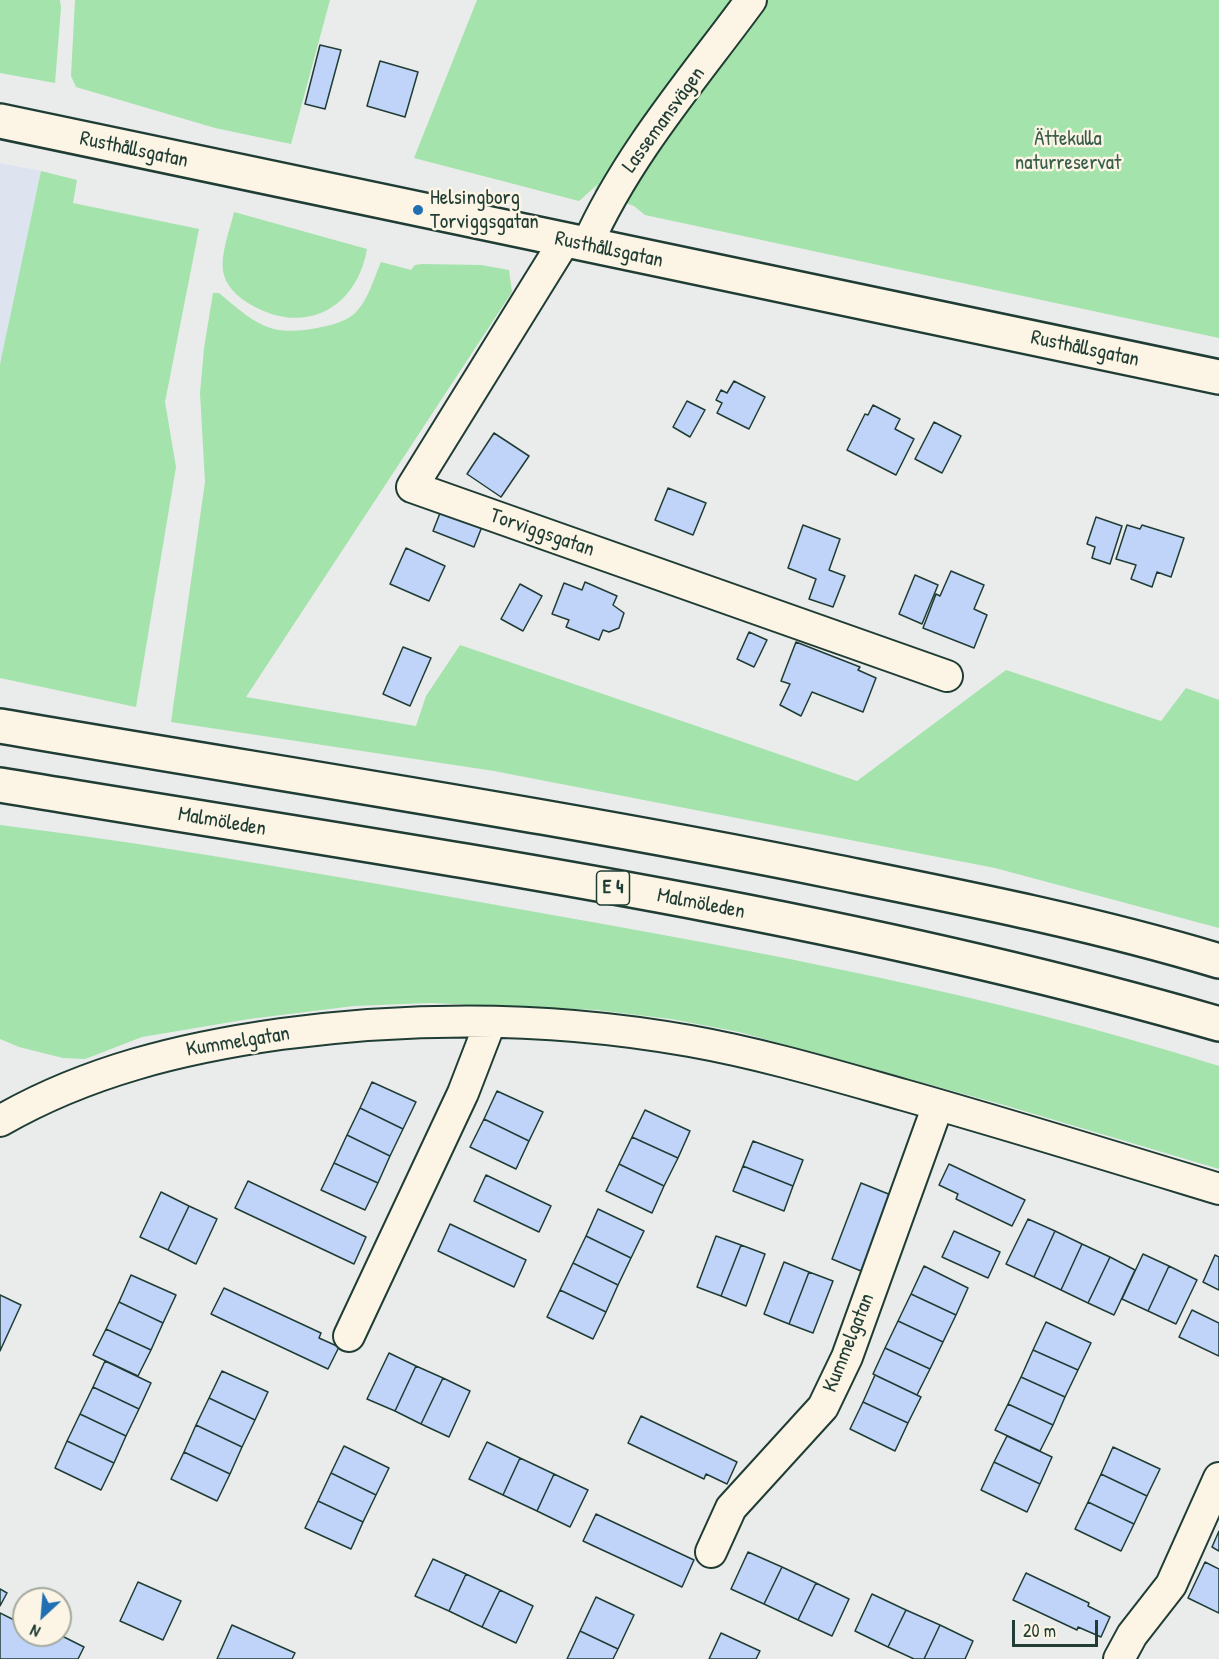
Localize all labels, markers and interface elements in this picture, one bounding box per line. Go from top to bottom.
street label: Lassemansvägen [617,62,711,178]
street label: Rusthållsgatan [78,126,190,174]
park label: Ättekulla naturreservat [1015,126,1121,176]
place label: Helsingborg Torviggsgatan [430,185,539,235]
marker: Helsingborg Torviggsgatan [411,203,425,217]
street label: Rusthållsgatan [553,226,665,274]
street label: Rusthållsgatan [1029,325,1141,373]
street label: Torviggsgatan [486,503,598,563]
street label: Malmöleden [176,802,268,842]
road number: E 4 [596,871,630,905]
street label: Malmöleden [655,883,747,925]
street label: Kummelgatan [184,1021,292,1063]
street label: Kummelgatan [818,1290,880,1396]
north arrow [12,1587,72,1647]
scale bar [1015,1608,1100,1646]
text: 20 m [1023,1618,1056,1643]
text: N [26,1620,44,1643]

